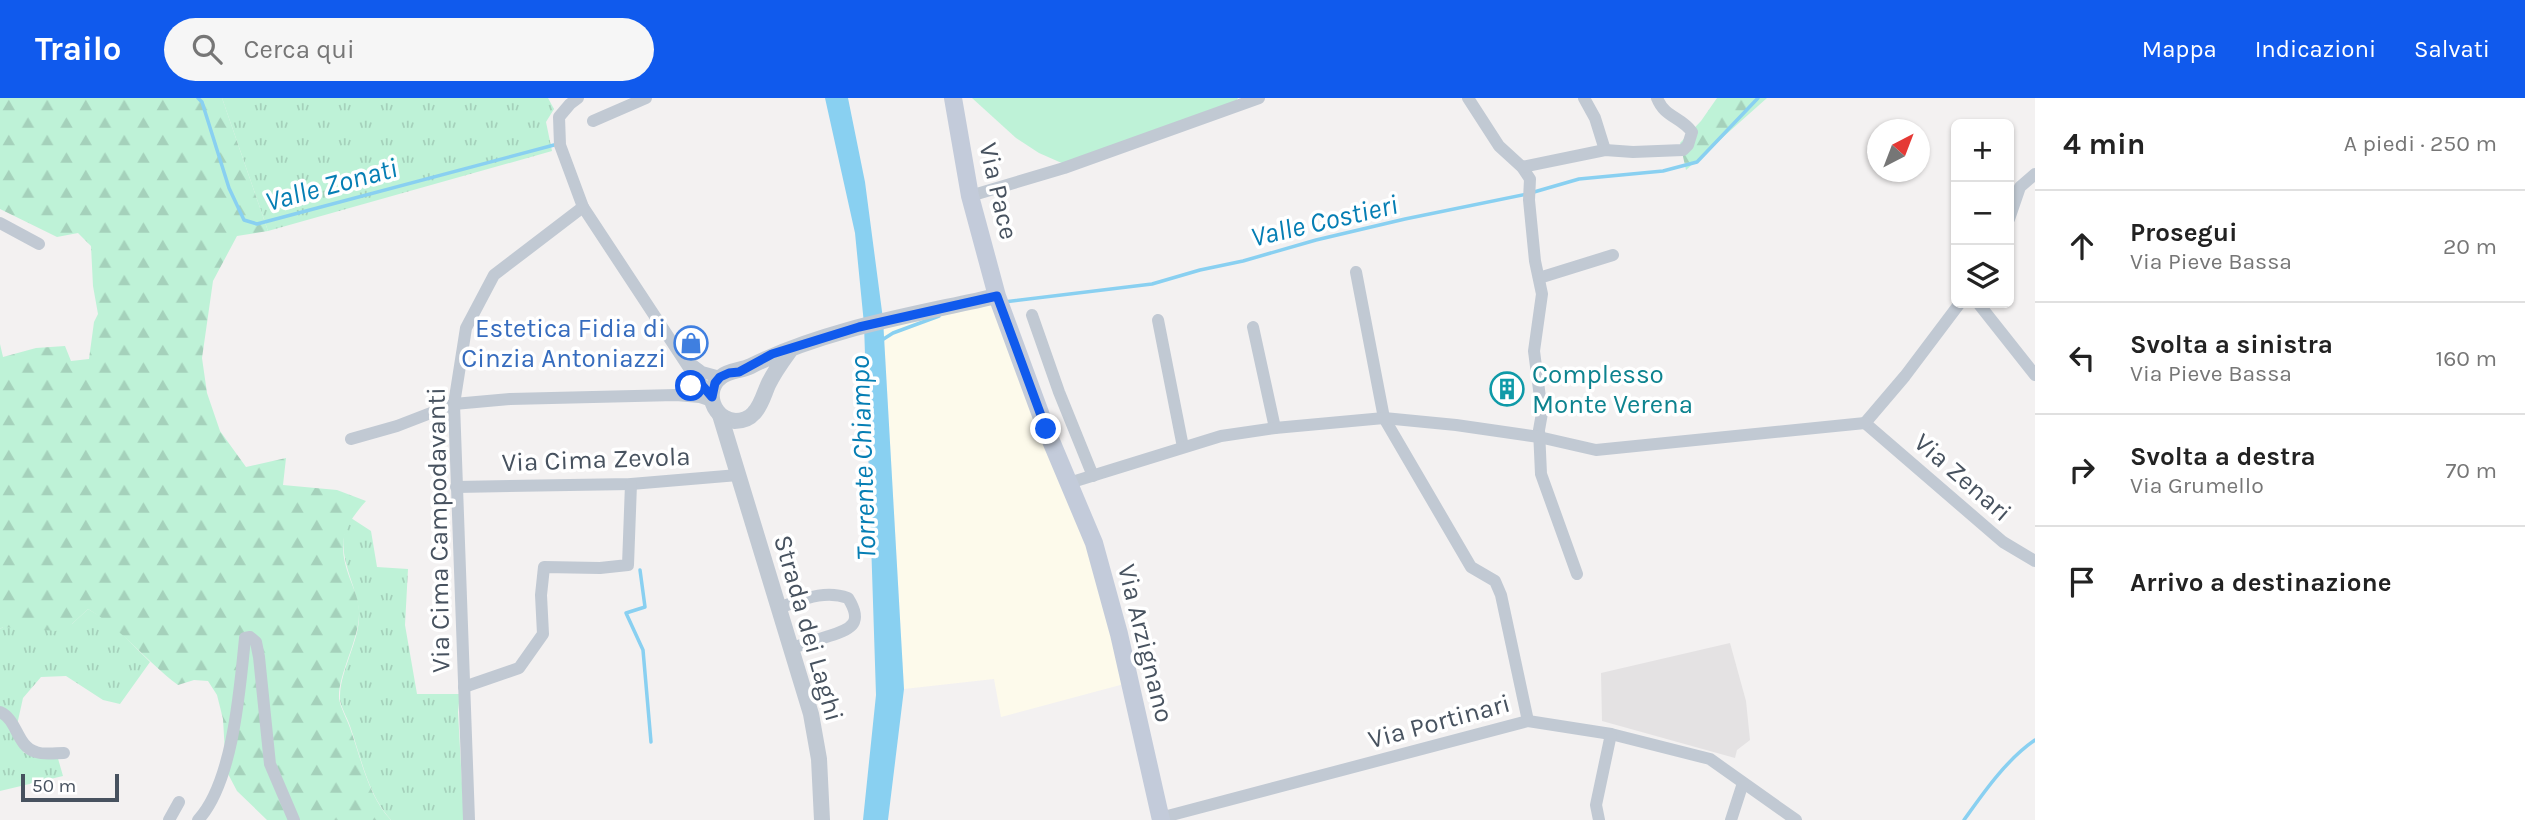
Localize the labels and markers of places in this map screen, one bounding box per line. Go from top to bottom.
place label: Estetica Fidia di Cinzia Antoniazzi [461,313,666,374]
shop icon: Estetica Fidia di Cinzia Antoniazzi [672,324,710,362]
place label: Complesso Monte Verena [1532,359,1693,420]
building icon: Complesso Monte Verena [1488,370,1526,408]

